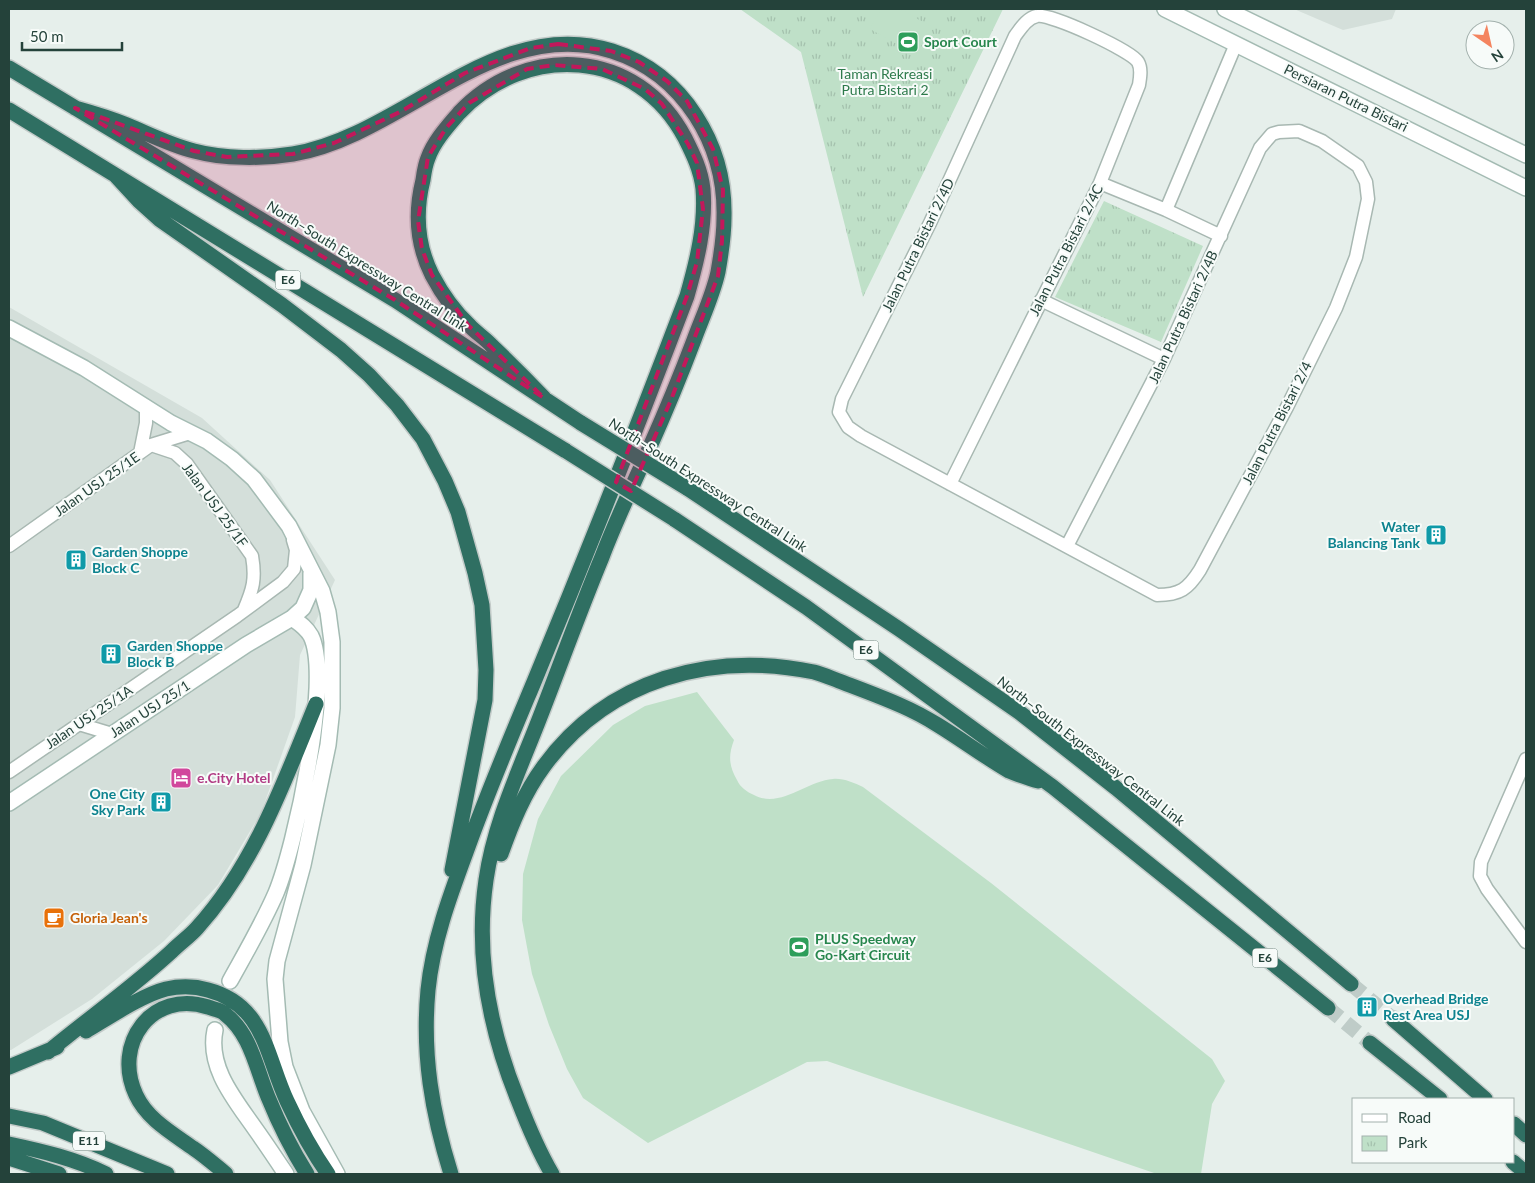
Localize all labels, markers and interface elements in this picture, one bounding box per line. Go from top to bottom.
scale bar [22,20,122,52]
north arrow [1465,20,1515,70]
text: 50 m [30,27,64,45]
sports icon: Sport Court [896,30,920,54]
place label: Sport Court [924,33,998,50]
text: N [1488,46,1507,66]
street label: Persiaran Putra Bistari [1282,60,1411,135]
park label: Taman Rekreasi Putra Bistari 2 [838,65,932,98]
street label: Jalan Putra Bistari 2/4D [878,175,957,314]
street label: Jalan Putra Bistari 2/4C [1025,181,1106,318]
street label: North–South Expressway Central Link [264,197,471,335]
street label: Jalan Putra Bistari 2/4B [1144,248,1221,386]
road number: E6 [276,270,300,290]
street label: Jalan Putra Bistari 2/4 [1238,358,1315,487]
street label: North–South Expressway Central Link [606,414,811,556]
street label: Jalan USJ 25/1E [51,448,143,519]
street label: Jalan USJ 25/1F [179,459,252,550]
place label: Water Balancing Tank [1327,518,1421,551]
building icon: Water Balancing Tank [1424,523,1448,547]
place label: Garden Shoppe Block C [92,543,188,576]
building icon: Garden Shoppe Block C [64,548,88,572]
place label: Garden Shoppe Block B [127,637,223,670]
road number: E6 [854,640,878,660]
building icon: Garden Shoppe Block B [99,642,123,666]
street label: North–South Expressway Central Link [994,672,1189,830]
street label: Jalan USJ 25/1 [106,676,193,741]
street label: Jalan USJ 25/1A [42,681,136,752]
hotel icon: e.City Hotel [169,766,193,790]
place label: e.City Hotel [197,769,271,786]
place label: One City Sky Park [90,785,146,818]
building icon: One City Sky Park [149,790,173,814]
cafe icon: Gloria Jean's [42,906,66,930]
place label: Gloria Jean's [70,909,148,926]
place label: PLUS Speedway Go-Kart Circuit [815,930,917,963]
sports icon: PLUS Speedway Go-Kart Circuit [787,935,811,959]
road number: E6 [1252,948,1278,968]
place label: Overhead Bridge Rest Area USJ [1383,990,1489,1023]
building icon: Overhead Bridge Rest Area USJ [1355,995,1379,1019]
legend [1352,1098,1515,1163]
text: Road [1398,1108,1431,1126]
road number: E11 [73,1132,105,1150]
text: Park [1398,1133,1428,1151]

